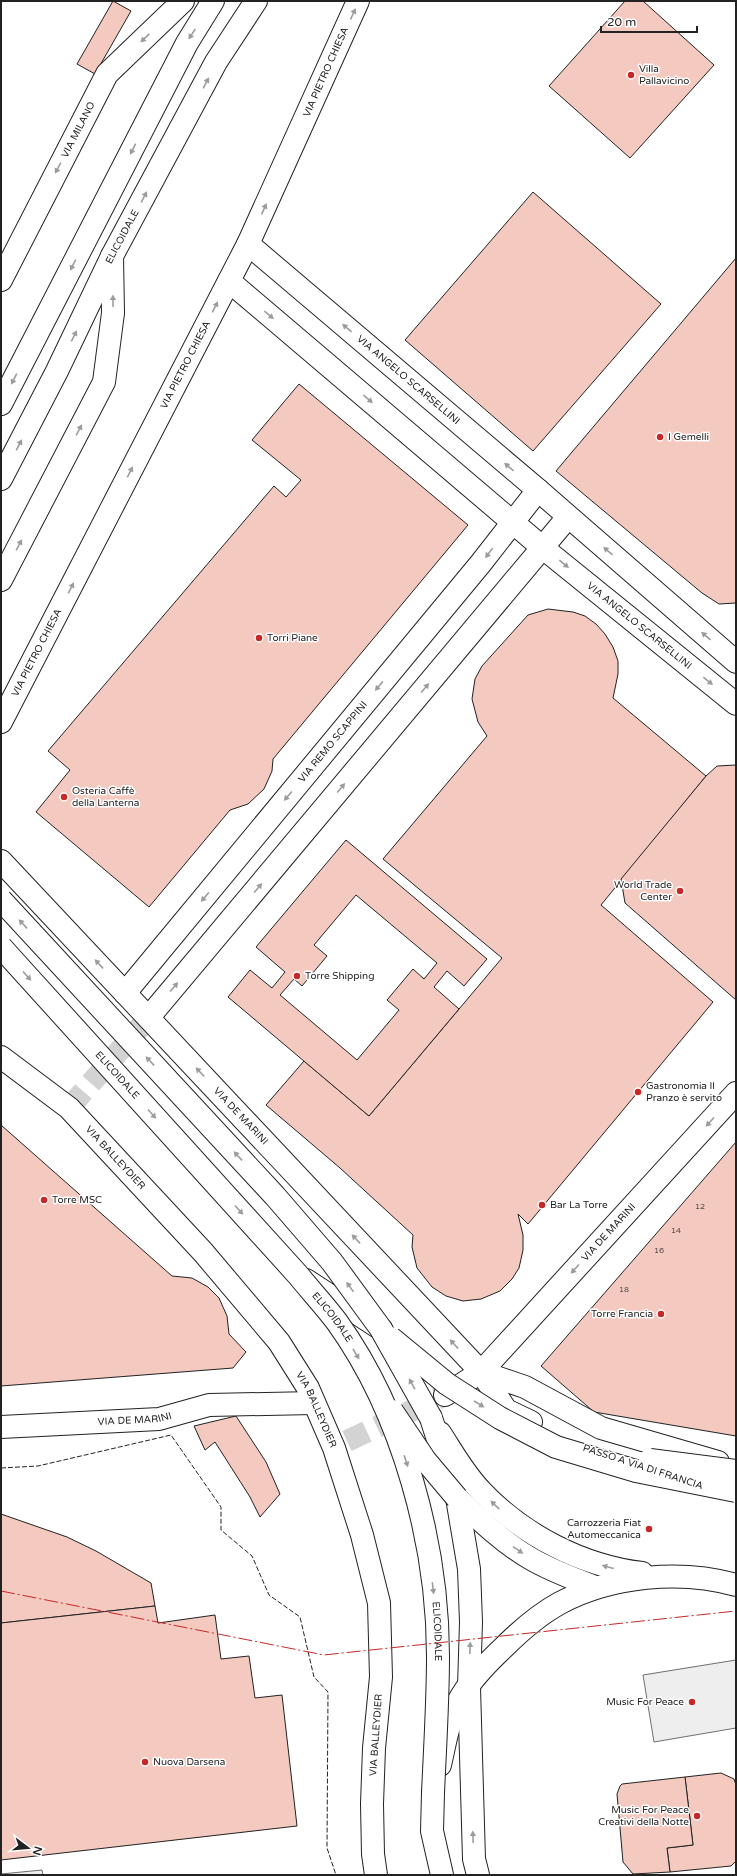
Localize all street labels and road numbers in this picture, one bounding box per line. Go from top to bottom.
street label: VIA PIETRO CHIESA [301,25,351,119]
street label: VIA MILANO [59,100,98,160]
street label: ELICOIDALE [103,208,142,266]
street label: VIA PIETRO CHIESA [158,319,213,411]
street label: VIA ANGELO SCARSELLINI [354,333,462,427]
street label: VIA ANGELO SCARSELLINI [584,580,694,672]
street label: VIA PIETRO CHIESA [9,607,64,699]
street label: VIA REMO SCAPPINI [296,699,370,785]
street label: ELICOIDALE [93,1049,142,1101]
street label: VIA DE MARINI [211,1085,270,1147]
street label: VIA BALLEYDIER [83,1123,148,1192]
street label: VIA DE MARINI [579,1201,638,1264]
street label: ELICOIDALE [309,1290,355,1345]
street label: VIA BALLEYDIER [293,1369,339,1449]
street label: VIA DE MARINI [97,1410,173,1428]
street label: PASSO A VIA DI FRANCIA [581,1442,705,1492]
street label: ELICOIDALE [429,1601,444,1661]
street label: VIA BALLEYDIER [367,1693,385,1777]

